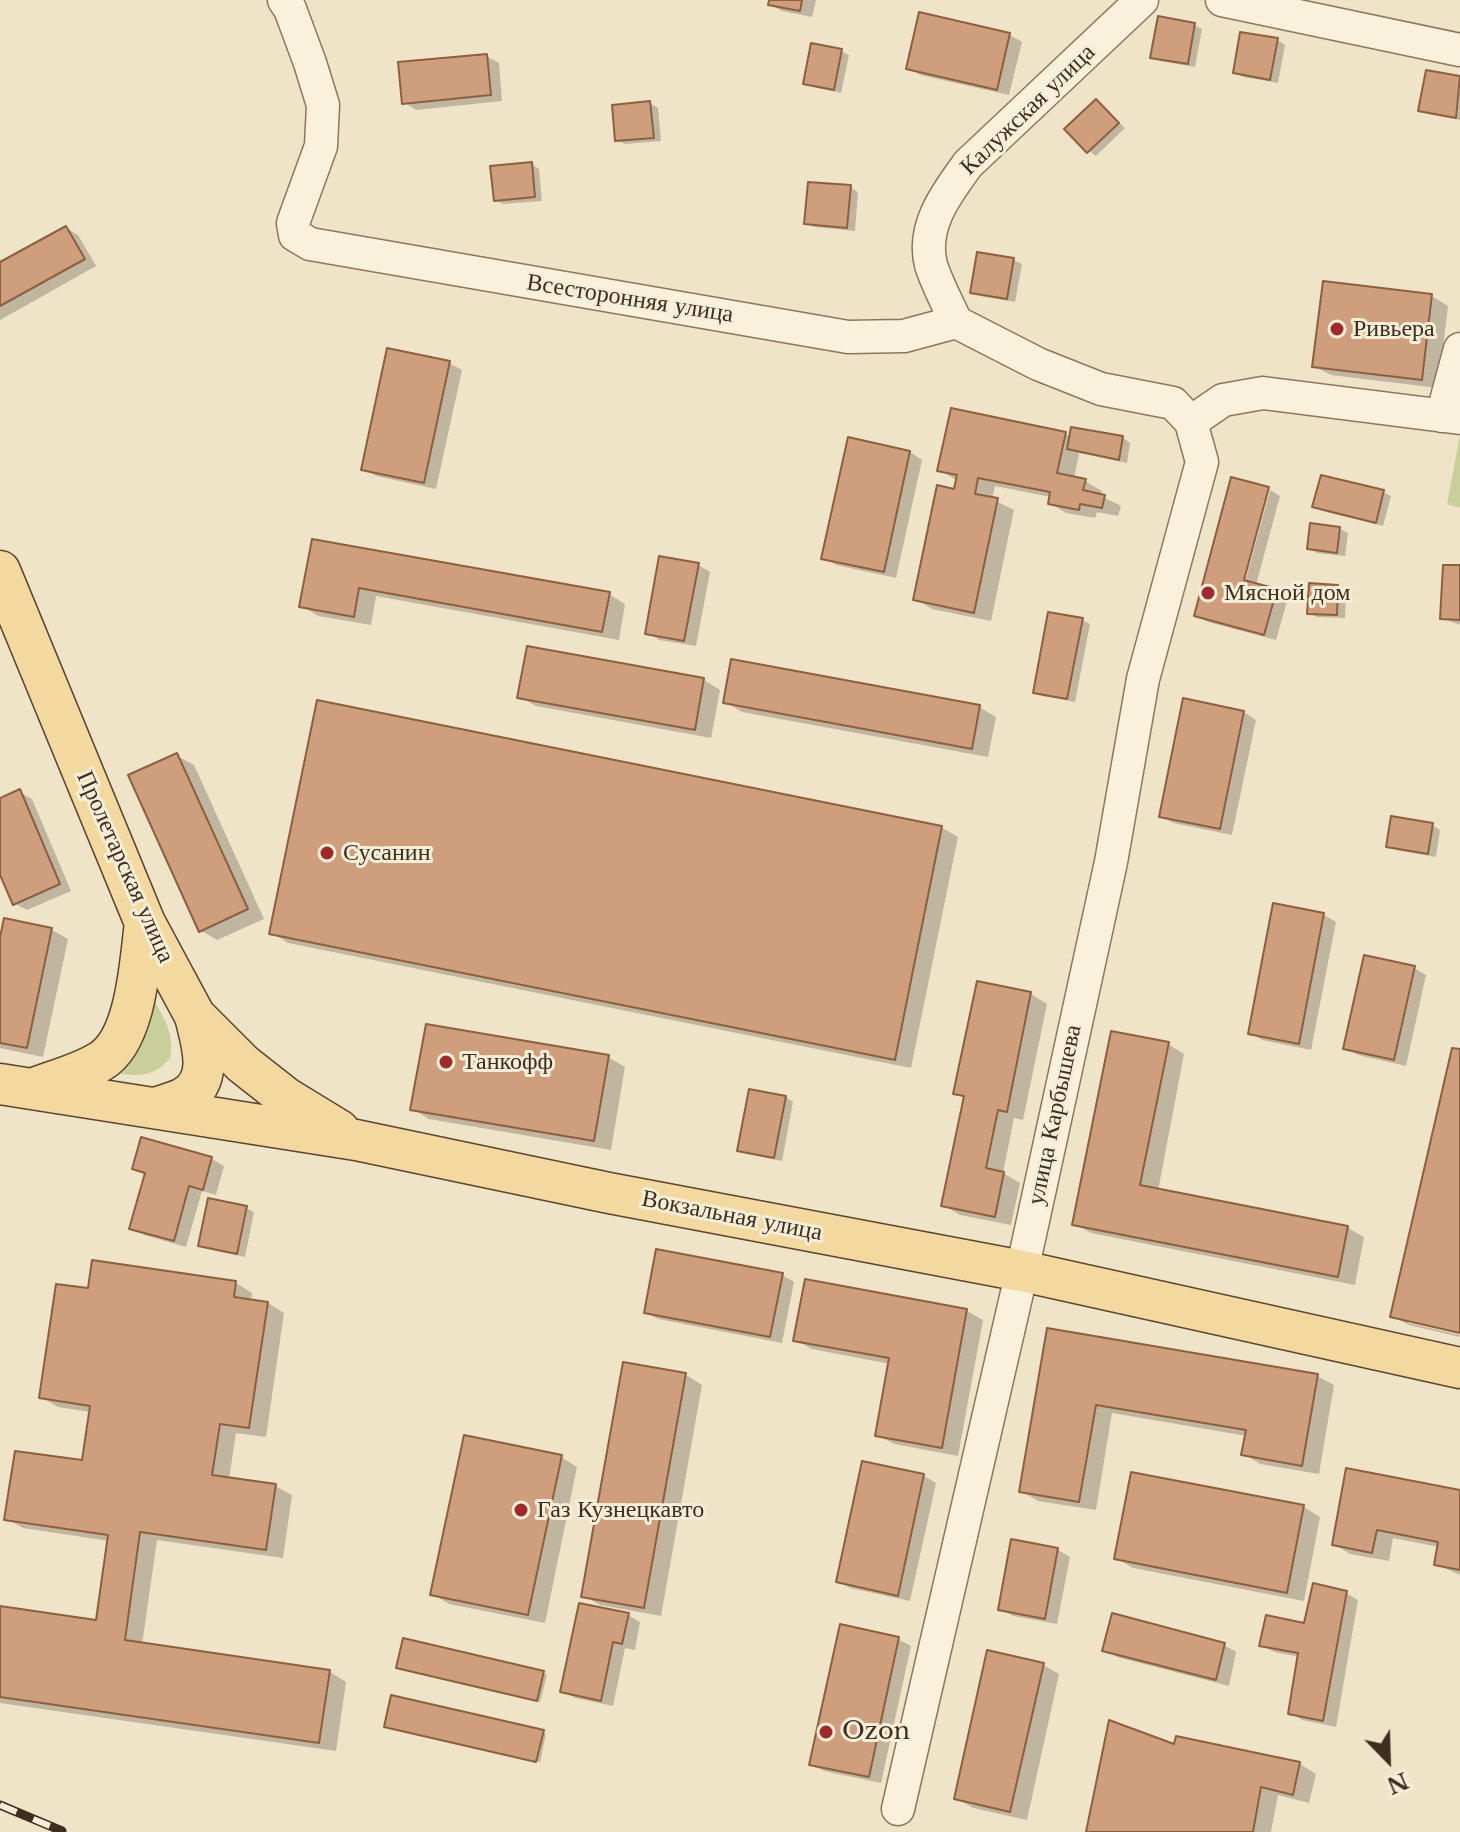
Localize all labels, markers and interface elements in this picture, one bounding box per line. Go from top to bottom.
street label: Калужская улица [955,38,1101,182]
street label: Всесторонняя улица [525,268,735,330]
place label: Ривьера [1353,315,1435,343]
marker: Ривьера [1328,320,1346,338]
place label: Мясной дом [1224,579,1351,607]
marker: Мясной дом [1199,584,1217,602]
street label: Пролетарская улица [70,767,180,967]
place label: Сусанин [343,839,431,867]
marker: Сусанин [318,844,336,862]
street label: улица Карбышева [1022,1022,1088,1208]
place label: Танкофф [462,1048,553,1076]
marker: Танкофф [437,1053,455,1071]
street label: Вокзальная улица [639,1184,825,1248]
place label: Газ Кузнецкавто [537,1496,704,1524]
marker: Газ Кузнецкавто [512,1501,530,1519]
place label: Ozon [842,1718,910,1746]
north arrow [1348,1720,1428,1800]
marker: Ozon [817,1723,835,1741]
text: N [1383,1766,1412,1799]

